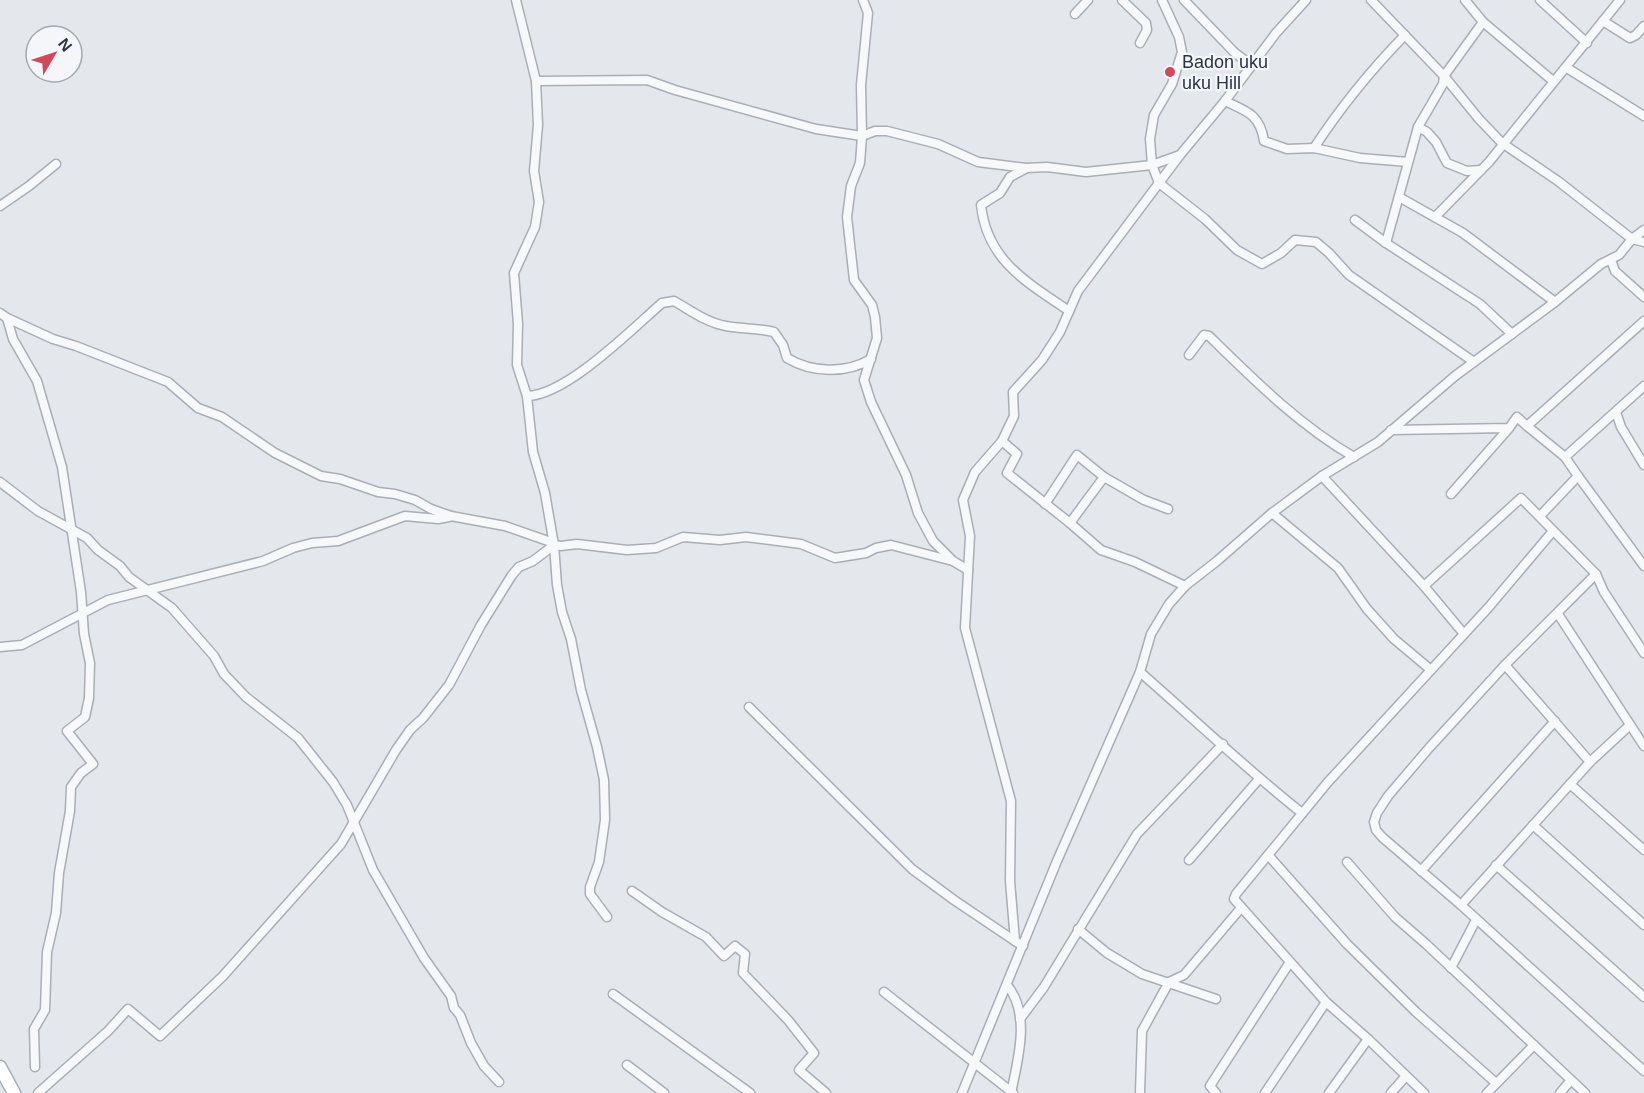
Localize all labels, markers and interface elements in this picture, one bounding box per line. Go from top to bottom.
north arrow [24,24,84,84]
text: N [55,35,76,55]
place label: Badon uku uku Hill [1182,52,1268,93]
marker: Badon uku uku Hill [1163,65,1177,79]

